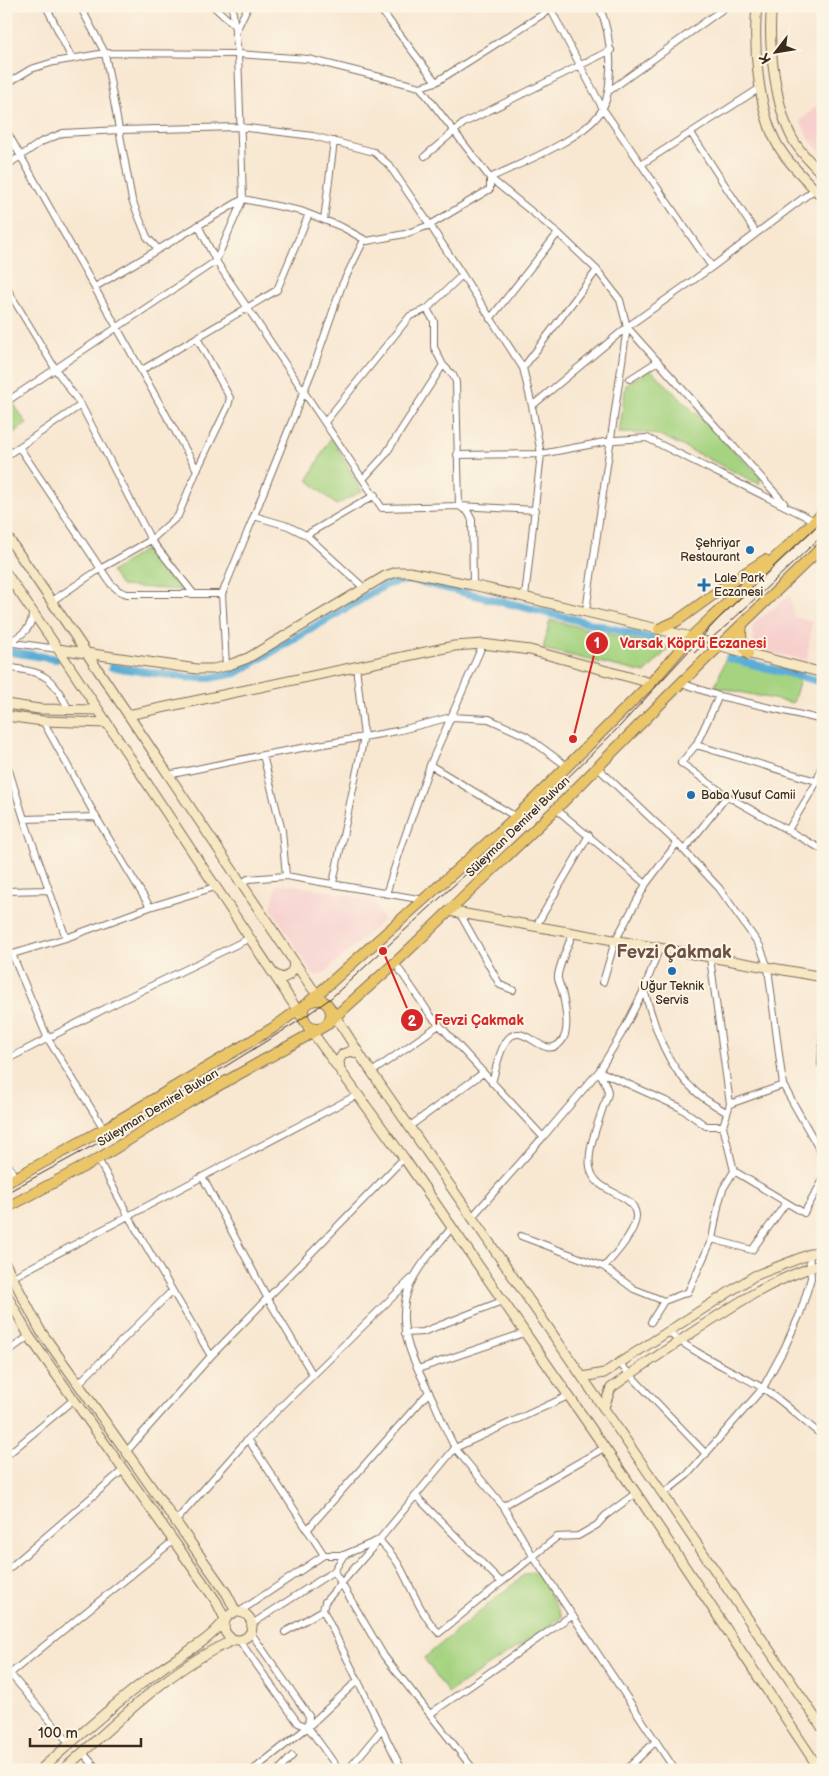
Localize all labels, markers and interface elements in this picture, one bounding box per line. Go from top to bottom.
north arrow [752,28,802,78]
text: K [755,50,775,67]
place label: Şehriyar Restaurant [680,536,741,565]
marker: Şehriyar Restaurant [744,544,756,556]
place label: Lale Park Eczanesi [714,571,764,600]
marker: Lale Park Eczanesi [698,579,710,591]
callout: Varsak Köprü Eczanesi [584,628,776,657]
text: 1 [594,634,600,653]
text: Varsak Köprü Eczanesi [620,635,766,652]
street label: Süleyman Demirel Bulvarı [463,773,573,880]
place label: Baba Yusuf Camii [701,788,796,803]
marker: Baba Yusuf Camii [685,789,697,801]
district label: Fevzi Çakmak [616,942,732,963]
marker: Uğur Teknik Servis [666,965,678,977]
place label: Uğur Teknik Servis [640,979,704,1008]
callout: Fevzi Çakmak [400,1006,534,1035]
text: 2 [408,1012,417,1031]
text: Fevzi Çakmak [434,1012,524,1029]
street label: Süleyman Demirel Bulvarı [95,1066,221,1150]
scale bar [30,1716,141,1748]
text: 100 m [38,1724,78,1743]

